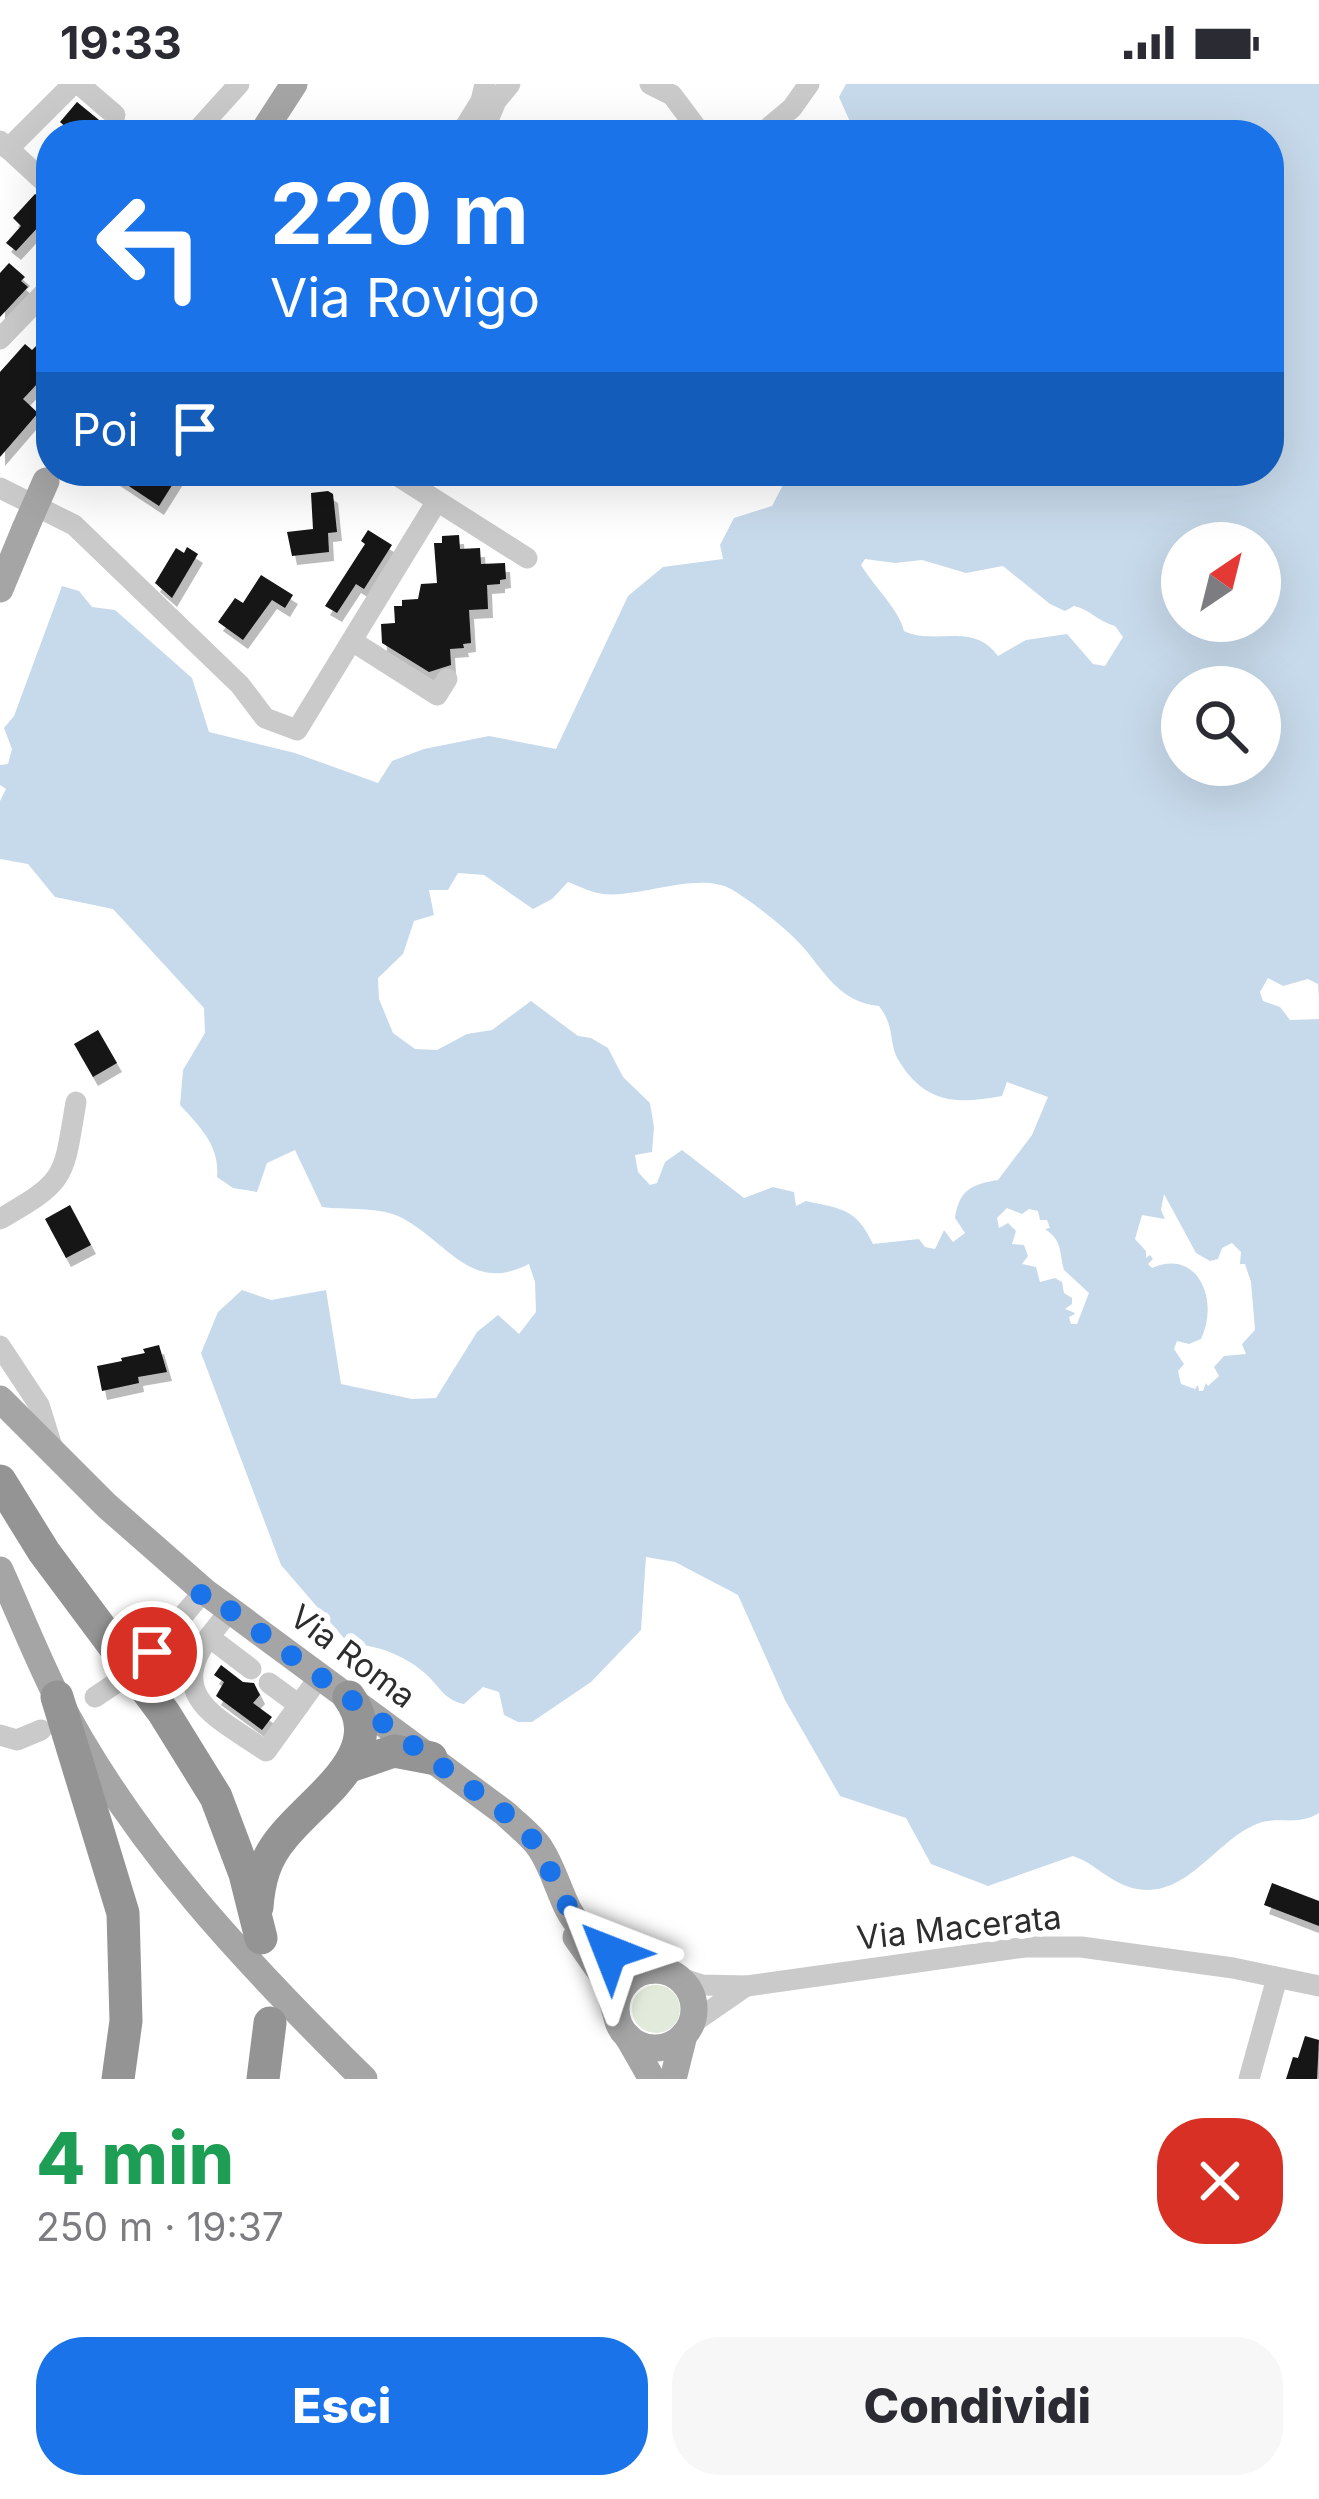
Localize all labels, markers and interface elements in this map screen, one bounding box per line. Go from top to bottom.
text: 19:33 [60,15,182,70]
text: 220 m [270,163,529,264]
icon: left [72,168,228,324]
text: Via Rovigo [270,265,540,330]
icon: arrive [162,396,228,462]
text: Poi [72,402,138,457]
north arrow [1161,522,1281,642]
map controls [1161,522,1281,786]
button: search [1161,666,1281,786]
street label: Via Roma [282,1596,424,1716]
pin [101,1601,203,1703]
icon: arrive [119,1619,185,1685]
position arrow [547,1889,673,2015]
street label: Via Macerata [855,1896,1063,1958]
text: 4 min [36,2114,234,2201]
button: close [1157,2118,1283,2244]
text: 250 m · 19:37 [36,2203,284,2250]
button: Esci [36,2337,648,2475]
button: Condividi [672,2337,1283,2475]

